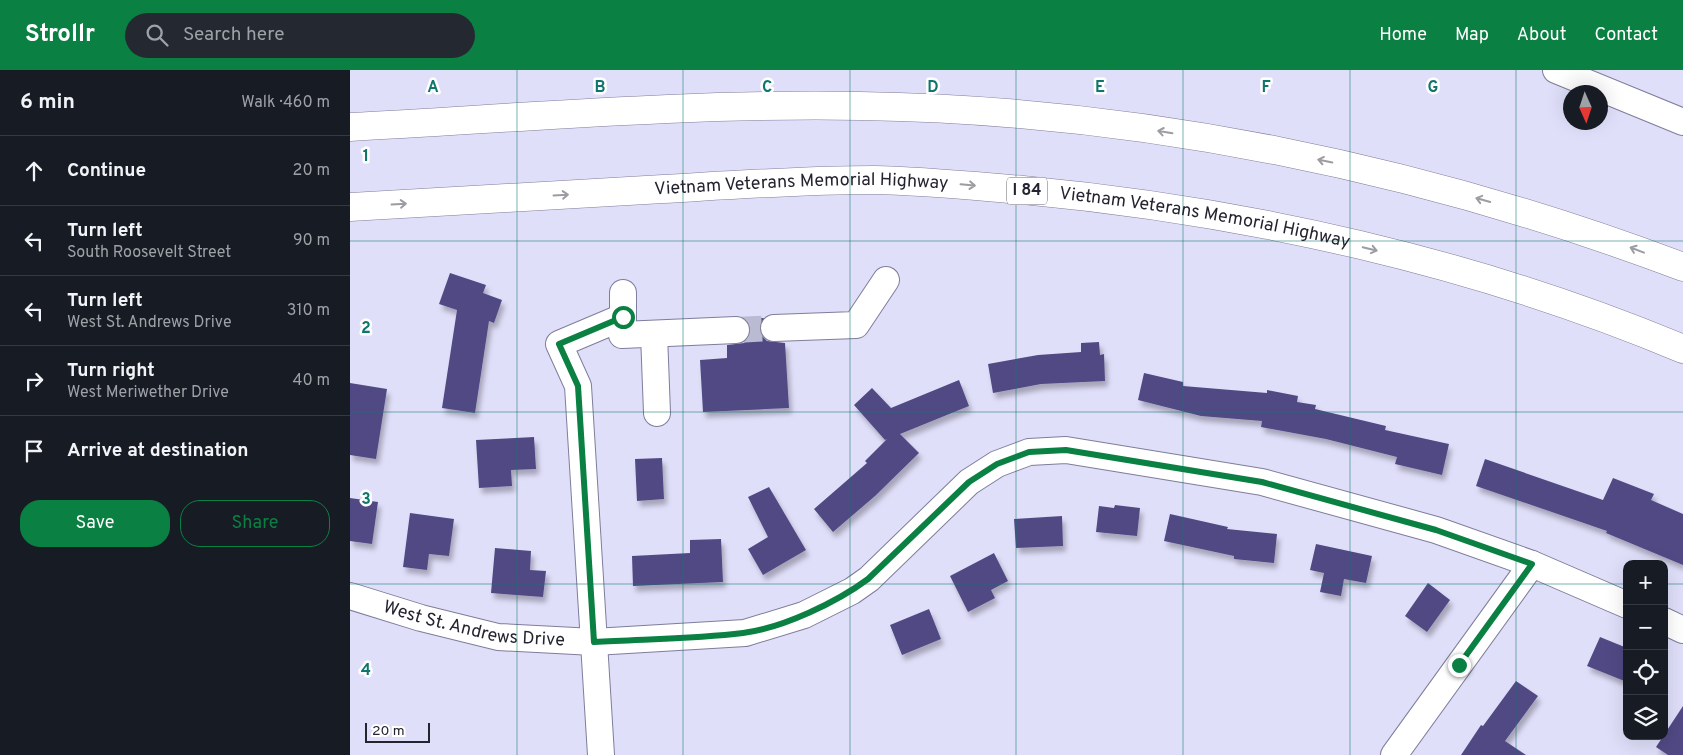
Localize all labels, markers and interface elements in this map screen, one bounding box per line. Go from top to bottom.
search box [125,13,475,58]
text: Strollr [25,20,95,50]
icon: search [143,21,171,49]
text: Search here [183,23,284,47]
text: Home [1379,24,1427,47]
text: Map [1455,24,1489,47]
text: About [1517,24,1566,47]
text: Contact [1594,24,1658,47]
text: A [427,78,439,98]
text: B [594,78,606,98]
text: C [762,78,772,98]
text: D [927,78,939,98]
text: E [1095,78,1105,98]
text: F [1261,78,1271,98]
text: G [1428,78,1438,98]
north arrow [1563,85,1608,130]
text: 6 min [20,89,75,116]
text: Walk · 460 m [241,93,330,113]
one-way arrow [1158,127,1174,137]
text: 1 [363,147,369,167]
one-way arrow [1318,155,1334,165]
icon: ahead [20,157,48,185]
text: Continue [67,159,146,183]
text: 20 m [293,161,330,181]
street label: Vietnam Veterans Memorial Highway [654,168,949,201]
road number: I 84 [1007,178,1047,204]
one-way arrow [960,180,976,190]
street label: Vietnam Veterans Memorial Highway [1058,182,1352,254]
one-way arrow [553,190,569,199]
one-way arrow [1475,194,1491,204]
one-way arrow [390,199,406,208]
text: Turn left [67,219,143,243]
icon: left [20,227,48,255]
text: 90 m [293,231,330,251]
text: South Roosevelt Street [67,243,231,263]
one-way arrow [1361,245,1377,254]
one-way arrow [1630,245,1646,254]
text: Turn left [67,289,143,313]
icon: left [20,297,48,325]
text: 310 m [287,301,330,321]
route start [612,306,635,329]
text: West St. Andrews Drive [67,313,232,333]
text: 2 [361,319,371,339]
text: Turn right [67,359,155,383]
icon: right [20,367,48,395]
text: 40 m [292,371,330,391]
text: West Meriwether Drive [67,383,229,403]
icon: arrive [20,437,48,465]
text: Arrive at destination [67,439,248,463]
text: 3 [361,490,371,510]
button: Save [20,500,170,547]
button: Share [180,500,330,547]
map controls [1623,560,1668,740]
button: + [1623,560,1668,605]
street label: West St. Andrews Drive [380,595,565,652]
button: − [1623,605,1668,650]
button: locate [1623,650,1668,695]
route end [1448,654,1471,677]
text: 4 [361,661,371,681]
button: layers [1623,695,1668,740]
scale bar [365,720,430,743]
text: 20 m [372,723,405,740]

